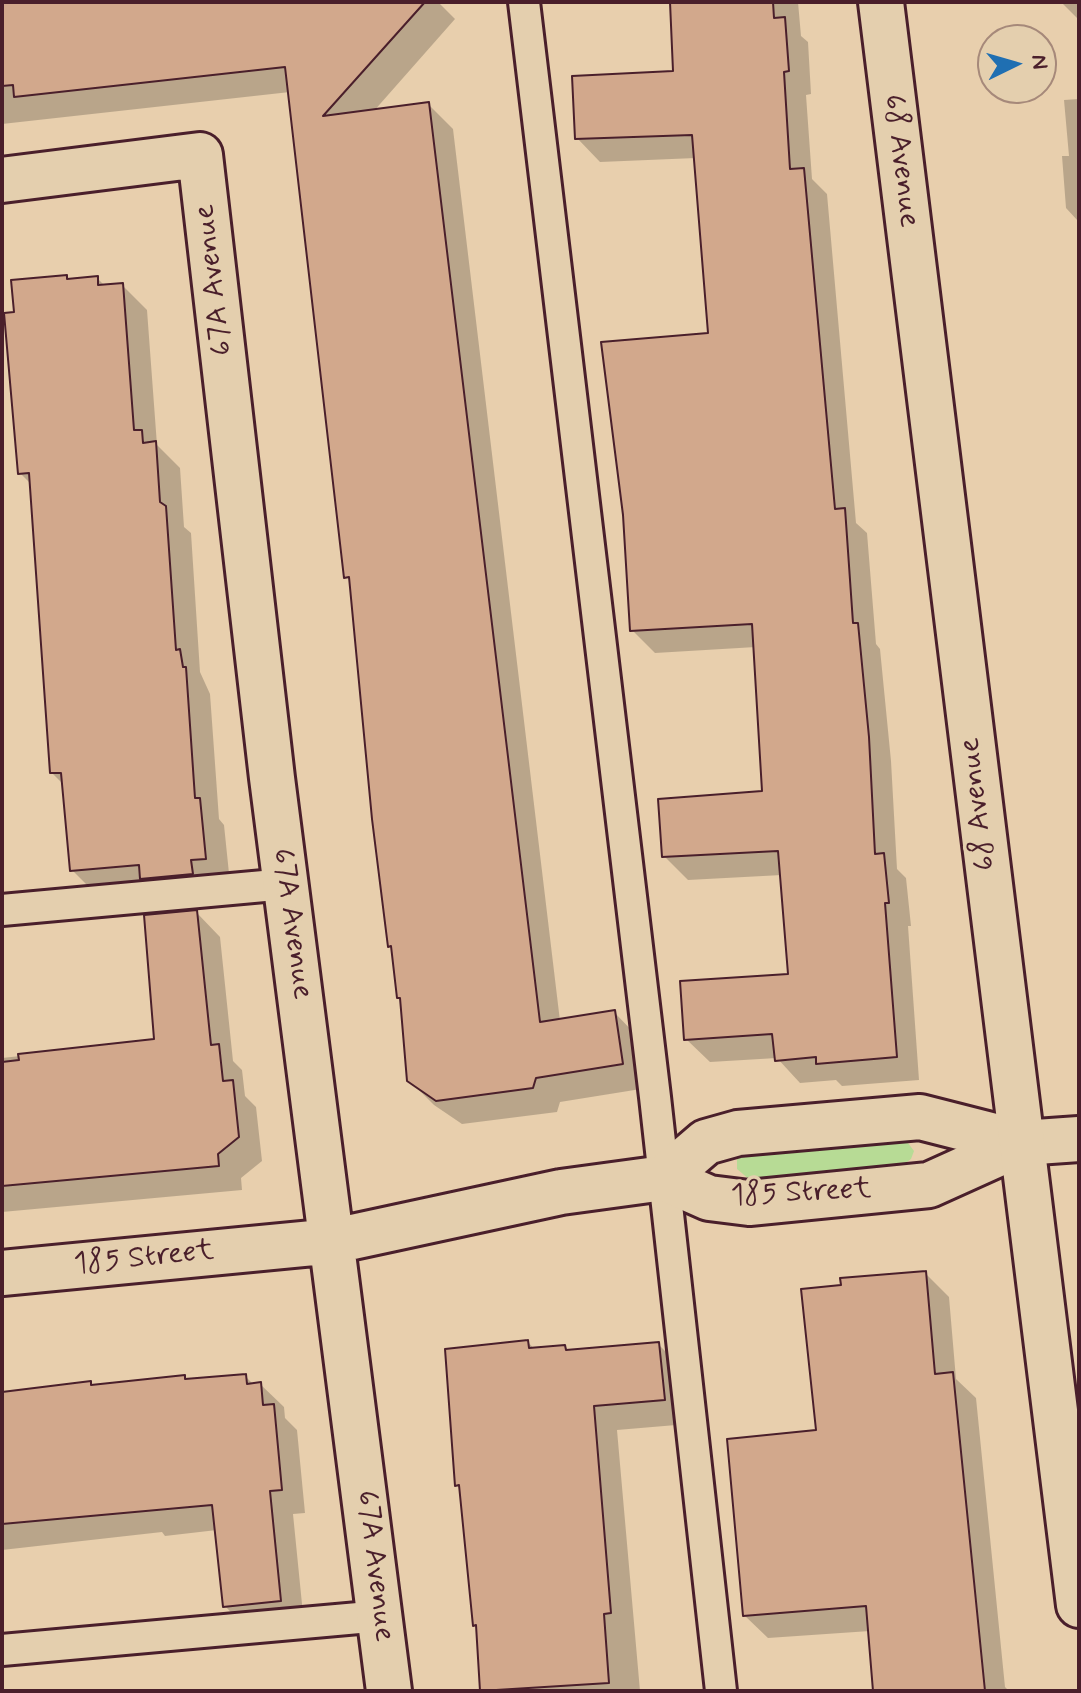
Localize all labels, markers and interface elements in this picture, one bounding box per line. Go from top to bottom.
north arrow [977,24,1057,104]
text: N [1024,54,1054,71]
street label: 68 Avenue [874,92,926,230]
street label: 67A Avenue [188,202,242,358]
street label: 68 Avenue [953,735,1005,873]
street label: 67A Avenue [263,846,319,1002]
street label: 185 Street [730,1172,872,1216]
street label: 185 Street [72,1234,216,1284]
street label: 67A Avenue [347,1488,401,1644]

